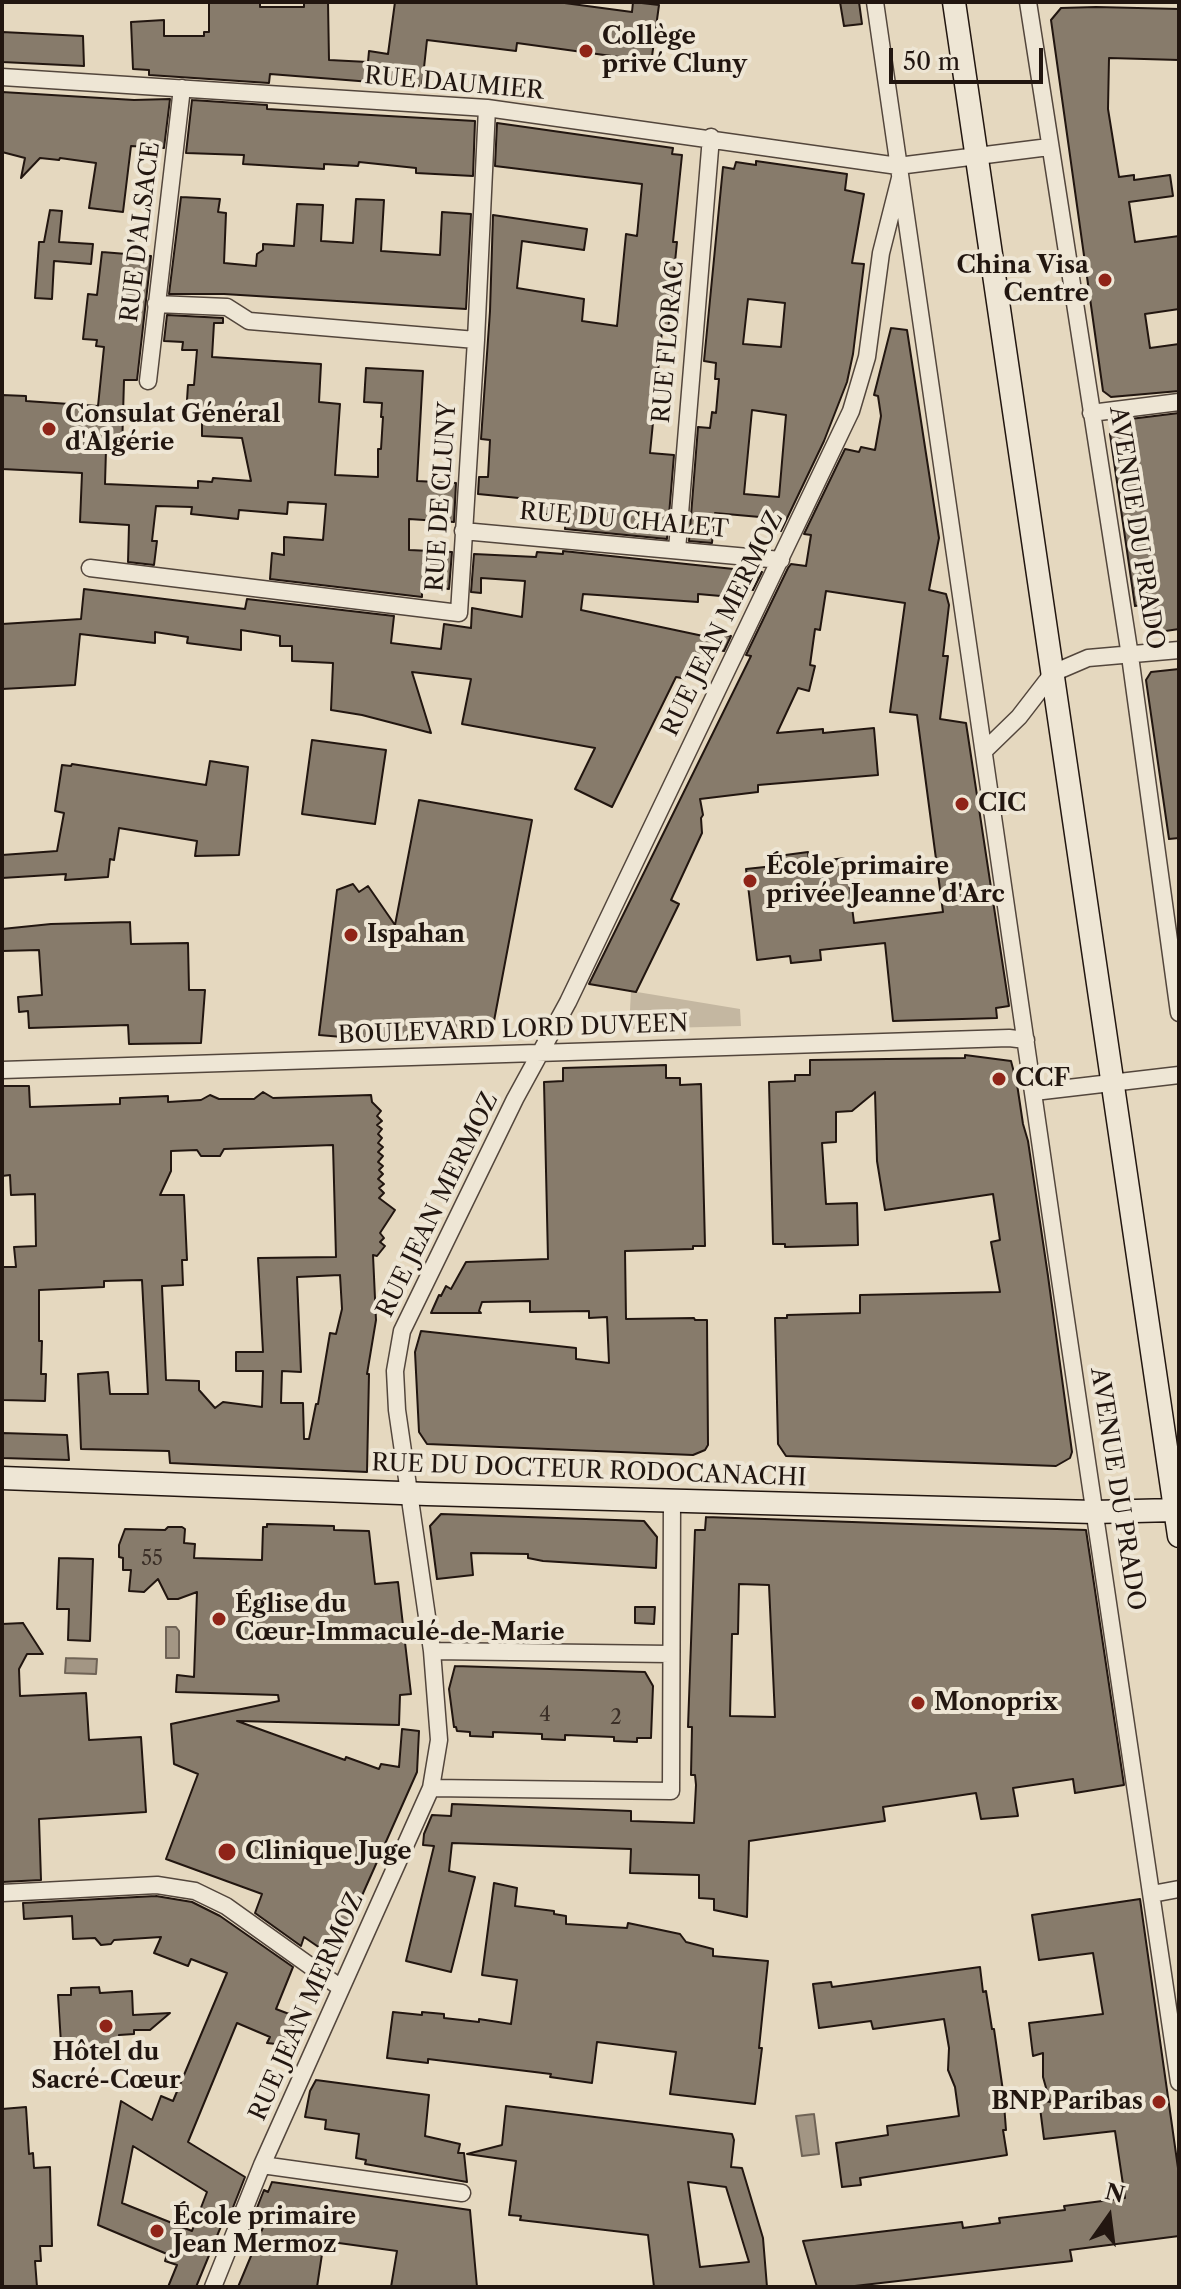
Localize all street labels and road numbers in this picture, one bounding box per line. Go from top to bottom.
street label: RUE DAUMIER [363,62,545,106]
street label: RUE D'ALSACE [116,140,166,324]
street label: RUE FLORAC [648,260,690,424]
street label: RUE DE CLUNY [421,401,463,593]
street label: AVENUE DU PRADO [1103,404,1169,652]
street label: RUE DU CHALET [518,498,730,544]
street label: RUE JEAN MERMOZ [656,507,790,741]
street label: BOULEVARD LORD DUVEEN [337,1009,689,1051]
street label: RUE JEAN MERMOZ [371,1088,505,1322]
street label: AVENUE DU PRADO [1084,1365,1150,1613]
street label: RUE DU DOCTEUR RODOCANACHI [371,1449,807,1493]
street label: RUE JEAN MERMOZ [244,1889,370,2125]

